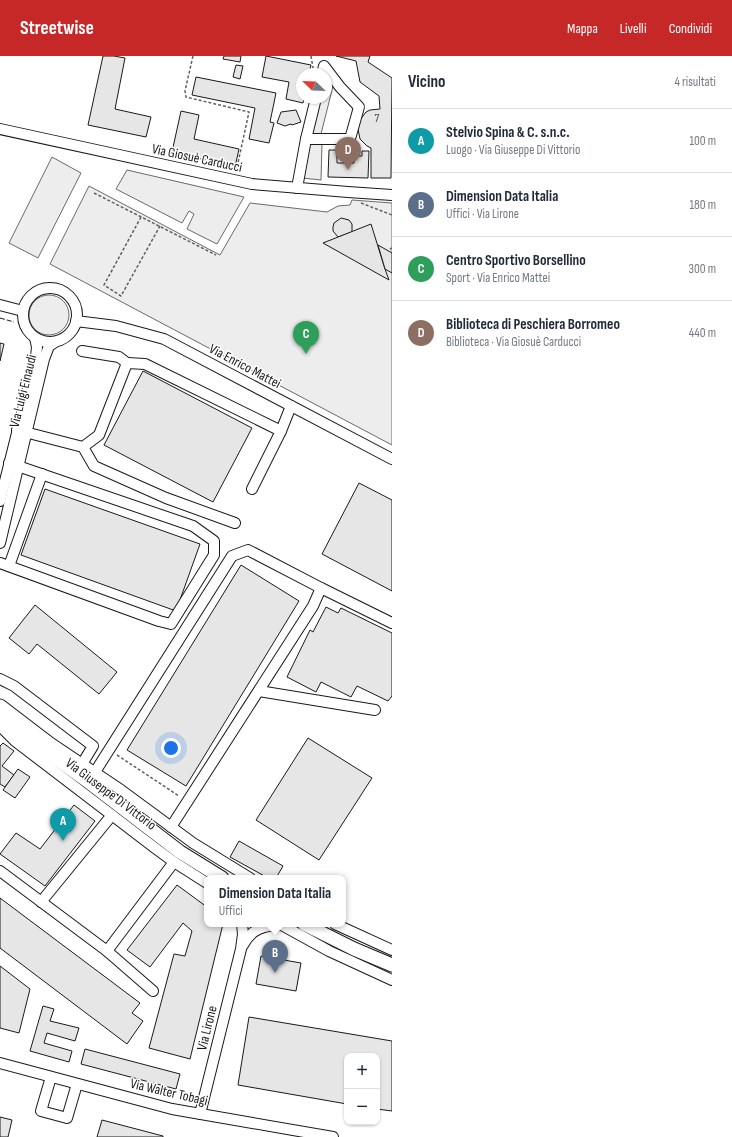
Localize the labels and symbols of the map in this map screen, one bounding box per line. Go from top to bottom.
north arrow [296,68,332,104]
house number: 7 [375,111,380,126]
pin: D [335,137,361,170]
street label: Via Giosuè Carducci [150,140,244,176]
pin: C [293,321,319,354]
street label: Via Enrico Mattei [206,340,284,392]
street label: Via Luigi Einaudi [6,353,40,429]
your location [161,738,181,758]
street label: Via Giuseppe Di Vittorio [62,754,160,834]
pin: A [50,808,76,841]
pin: B [262,940,288,973]
street label: Via Lirone [193,1004,221,1052]
street label: Via Walter Tobagi [128,1075,210,1109]

